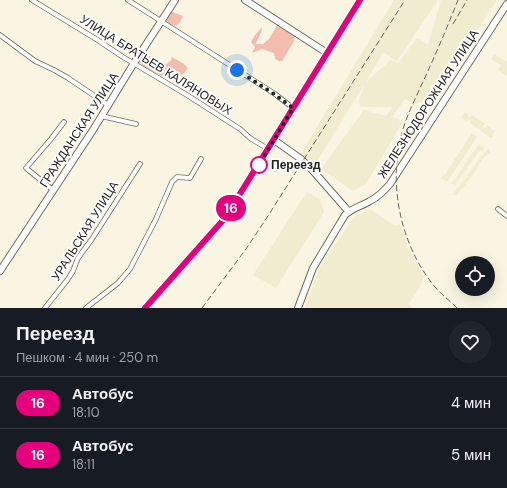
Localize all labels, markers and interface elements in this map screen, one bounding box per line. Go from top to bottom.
street label: УЛИЦА БРАТЬЕВ КАЛЯНОВЫХ [77,11,235,119]
street label: ЖЕЛЕЗНОДОРОЖНАЯ УЛИЦА [374,27,482,181]
your location [227,60,247,80]
street label: ГРАЖДАНСКАЯ УЛИЦА [36,70,122,190]
marker: Переезд [250,156,268,174]
place label: Переезд [271,157,321,173]
street label: УРАЛЬСКАЯ УЛИЦА [48,178,122,284]
line badge: 16 [213,195,249,221]
text: 16 [224,199,238,217]
map controls [455,256,495,296]
button: locate [455,256,495,296]
text: Переезд [16,321,94,346]
button: heart [449,321,491,363]
text: Пешком · 4 мин · 250 m [16,349,158,366]
text: Автобус [72,384,134,404]
text: 4 мин [451,393,491,413]
text: 16 [31,394,45,412]
text: 18:10 [72,404,100,421]
text: Автобус [72,436,134,456]
text: 5 мин [451,445,491,465]
text: 16 [31,446,45,464]
text: 18:11 [72,456,95,473]

